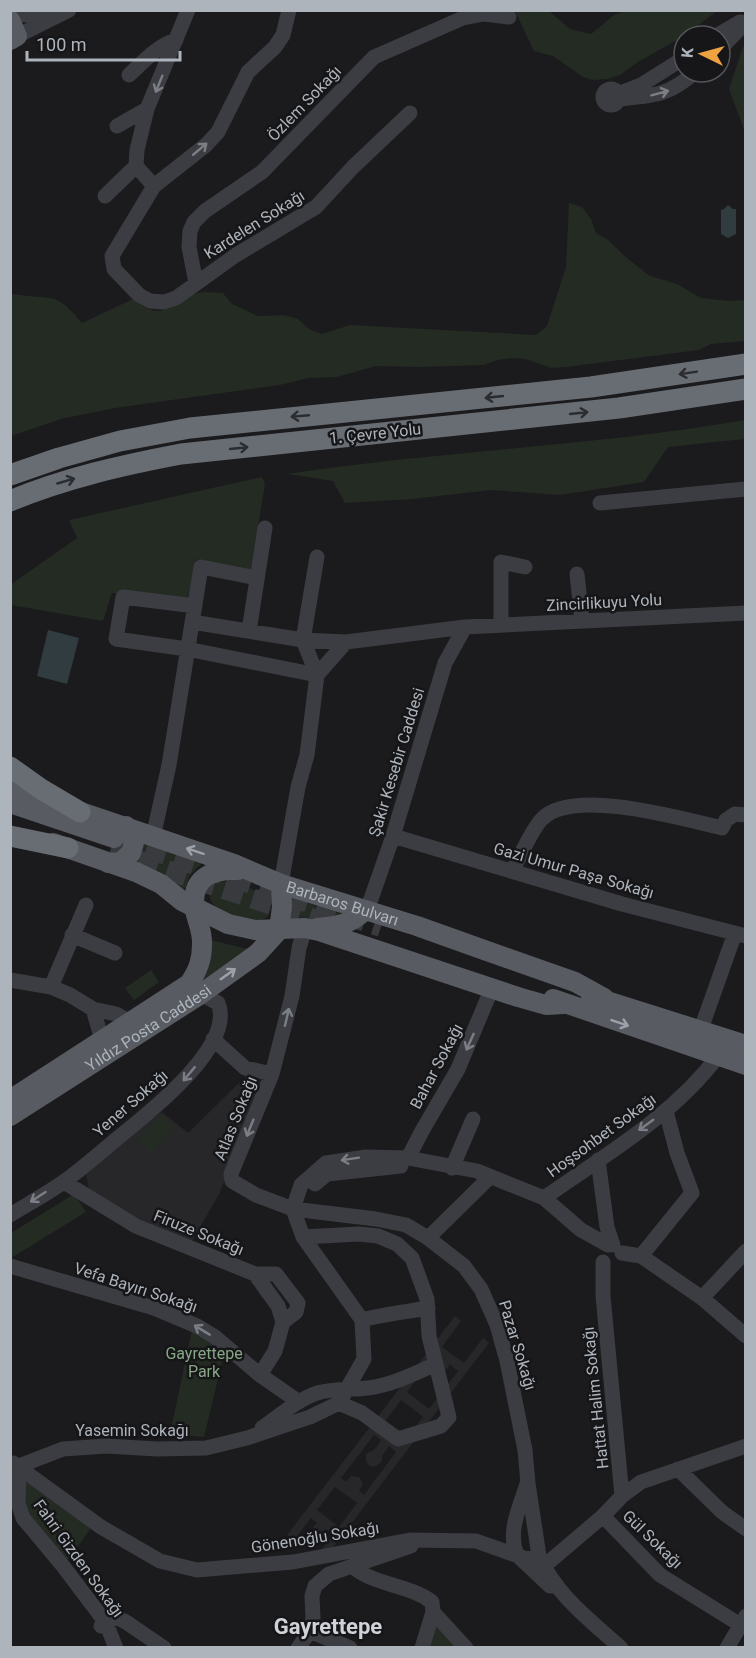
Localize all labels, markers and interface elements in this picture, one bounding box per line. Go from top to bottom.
scale bar [27,24,180,62]
north arrow [672,24,732,84]
text: 100 m [36,34,87,55]
text: K [678,46,698,59]
street label: Özlem Sokağı [264,62,345,145]
one-way arrow [152,75,163,93]
one-way arrow [650,87,669,99]
one-way arrow [192,143,208,156]
street label: Kardelen Sokağı [200,186,308,263]
one-way arrow [678,368,698,379]
one-way arrow [485,392,505,403]
one-way arrow [569,407,588,418]
one-way arrow [291,411,311,422]
street label: 1. Çevre Yolu [328,419,422,448]
one-way arrow [228,442,248,453]
one-way arrow [56,475,75,486]
street label: Zincirlikuyu Yolu [546,590,662,615]
street label: Şakir Kesebir Caddesi [365,685,428,839]
street label: Gazi Umur Paşa Sokağı [491,838,656,902]
one-way arrow [186,845,205,856]
street label: Barbaros Bulvarı [284,877,401,930]
one-way arrow [220,968,236,980]
street label: Yıldız Posta Caddesi [82,981,215,1075]
one-way arrow [282,1008,294,1027]
one-way arrow [610,1018,629,1029]
street label: Bahar Sokağı [406,1020,467,1112]
one-way arrow [463,1033,475,1051]
street label: Yener Sokağı [89,1066,172,1141]
one-way arrow [182,1066,196,1081]
street label: Atlas Sokağı [210,1073,261,1163]
street label: Hoşsohbet Sokağı [543,1089,659,1181]
one-way arrow [244,1118,255,1136]
one-way arrow [638,1119,654,1132]
one-way arrow [341,1154,361,1165]
one-way arrow [30,1191,47,1204]
street label: Firuze Sokağı [151,1206,247,1259]
street label: Vefa Bayırı Sokağı [72,1259,200,1316]
street label: Pazar Sokağı [495,1298,540,1392]
one-way arrow [194,1323,211,1335]
street label: Hattat Halim Sokağı [579,1326,612,1470]
park label: Gayrettepe Park [165,1344,243,1381]
street label: Yasemin Sokağı [75,1421,189,1440]
street label: Fahri Gizden Sokağı [30,1496,128,1621]
street label: Gül Sokağı [619,1506,687,1573]
street label: Gönenoğlu Sokağı [250,1518,380,1557]
district label: Gayrettepe [274,1614,382,1639]

